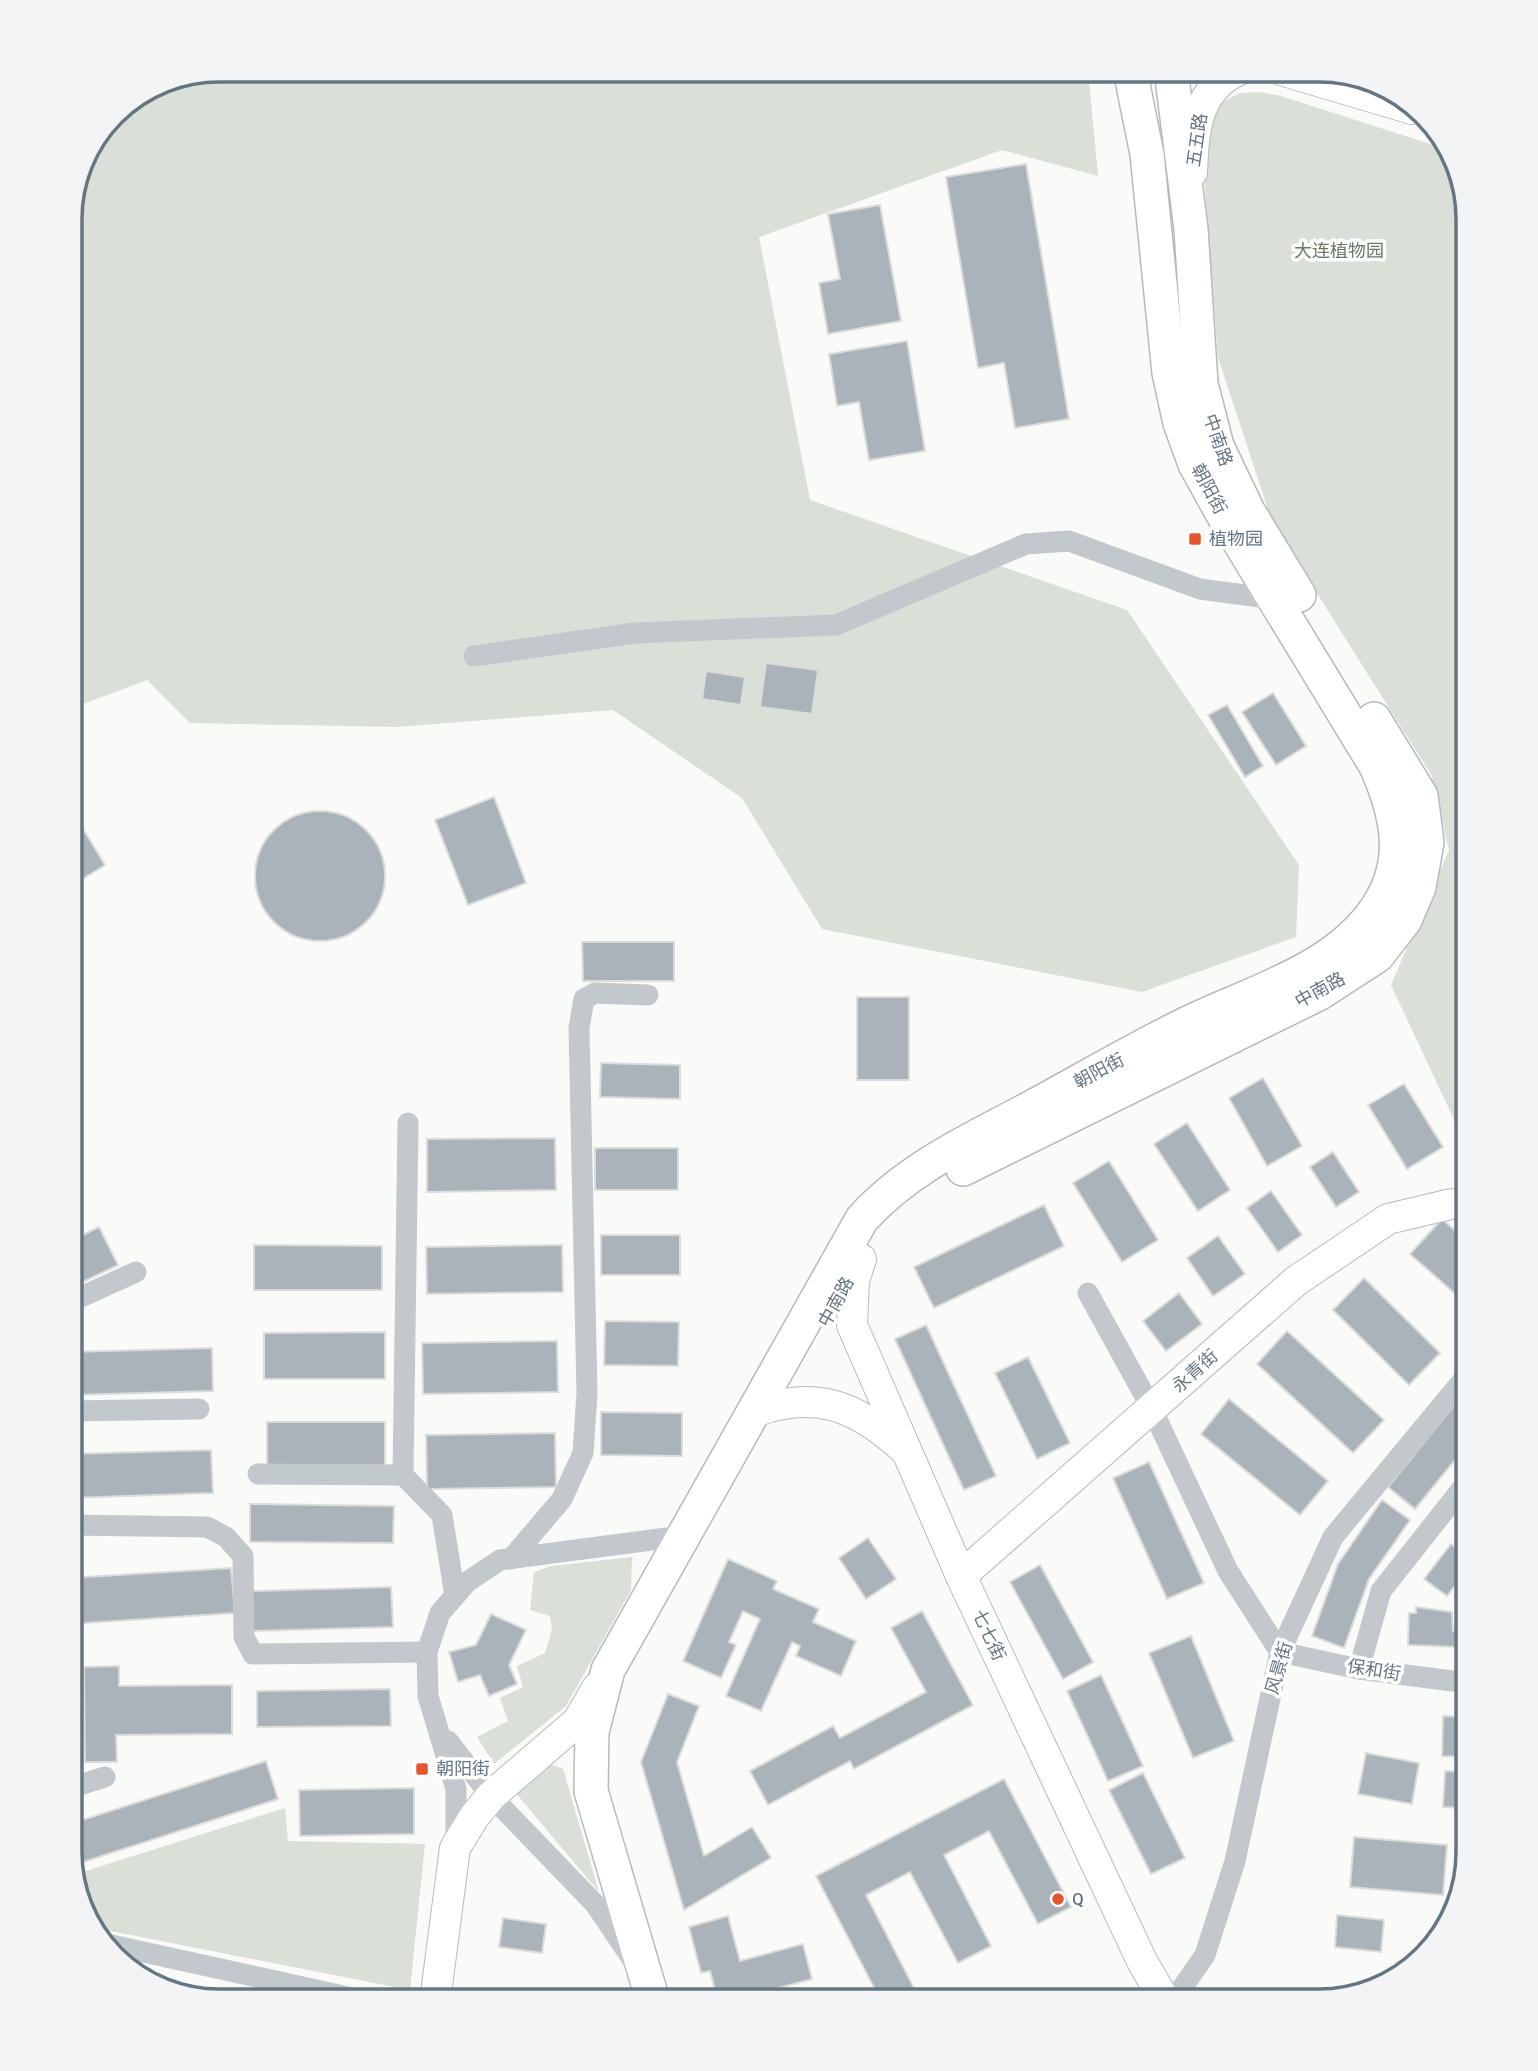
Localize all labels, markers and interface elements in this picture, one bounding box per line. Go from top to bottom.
street label: 五五路 [1182,112,1212,168]
park label: 大连植物园 [1294,240,1384,262]
street label: 中南路 [1199,411,1237,469]
street label: 朝阳街 [1187,460,1231,518]
place label: 植物园 [1209,528,1263,550]
marker: 植物园 [1187,531,1203,547]
street label: 中南路 [1291,967,1349,1013]
street label: 朝阳街 [1070,1049,1128,1093]
street label: 中南路 [813,1273,859,1331]
street label: 永青街 [1168,1345,1222,1397]
street label: 七七街 [968,1606,1010,1664]
street label: 风景街 [1261,1639,1297,1697]
street label: 保和街 [1346,1655,1402,1685]
place label: 朝阳街 [436,1758,490,1780]
marker: 朝阳街 [414,1761,430,1777]
place label: Q [1072,1888,1084,1910]
marker: Q [1050,1891,1066,1907]

